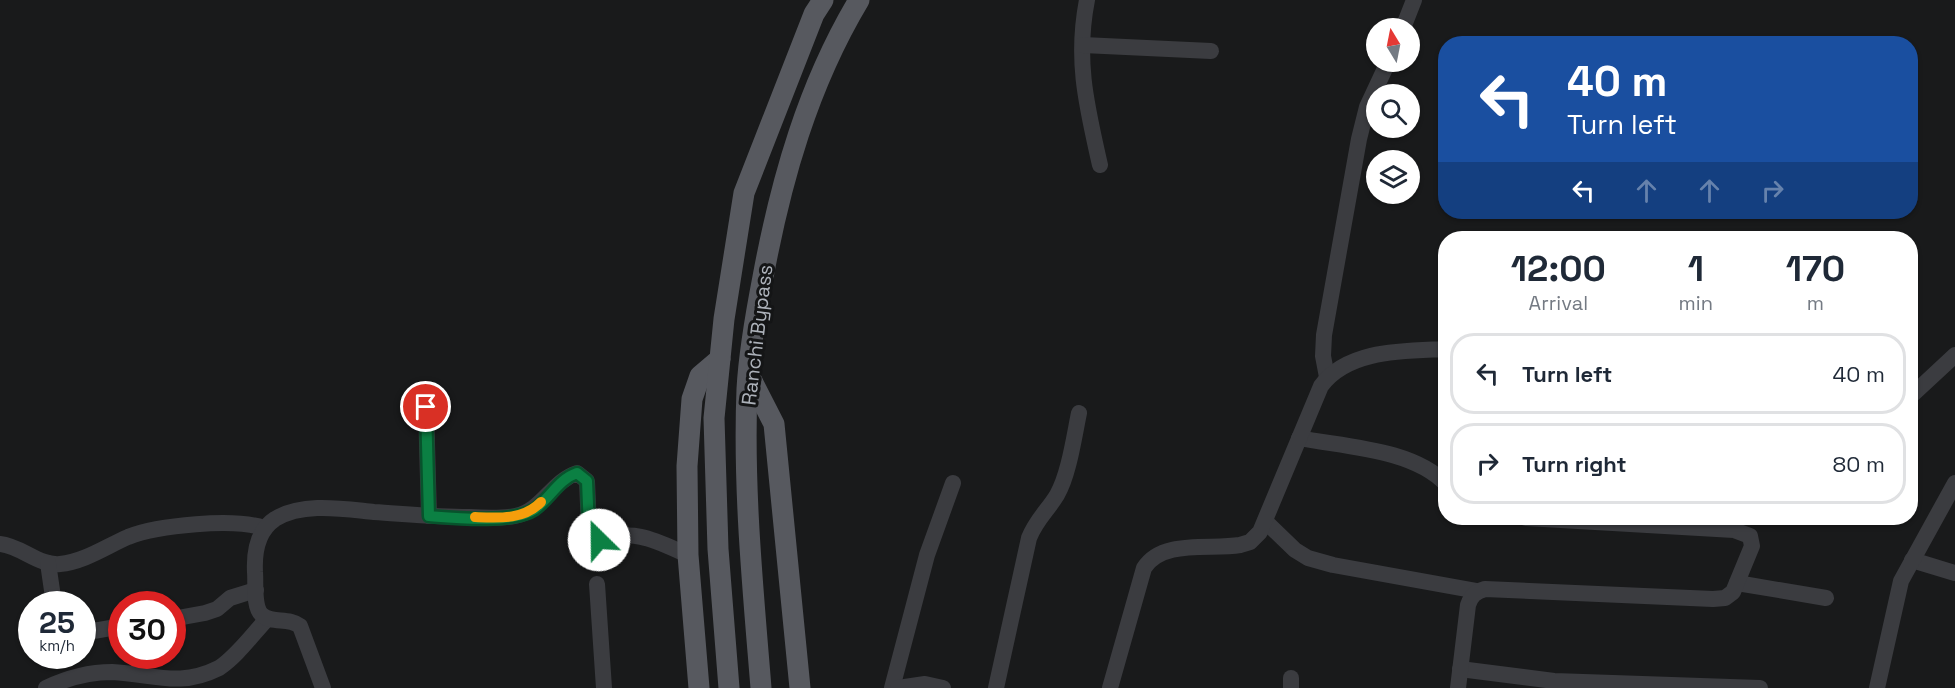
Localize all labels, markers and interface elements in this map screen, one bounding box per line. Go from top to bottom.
north arrow [1366,18,1420,72]
map controls [1366,18,1420,204]
text: 40 m [1567,55,1667,108]
icon: left [1468,60,1546,138]
button: search [1366,84,1420,138]
text: Turn left [1567,107,1677,142]
button: layers [1366,150,1420,204]
icon: left [1567,174,1600,207]
icon: ahead [1630,174,1663,207]
icon: ahead [1693,174,1726,207]
icon: right [1756,174,1789,207]
text: 12:00 [1511,246,1606,292]
text: 1 [1688,246,1704,292]
text: 170 [1786,246,1845,292]
street label: Ranchi Bypass [735,263,779,407]
text: Arrival [1529,290,1588,316]
text: min [1679,290,1713,316]
text: m [1807,290,1824,316]
icon: left [1471,357,1504,390]
text: Turn left [1522,360,1612,388]
text: 40 m [1833,360,1885,388]
pin [400,381,451,432]
icon: arrive [409,390,442,423]
icon: right [1471,447,1504,480]
text: Turn right [1522,450,1627,478]
text: 80 m [1833,450,1885,478]
position arrow [567,508,631,572]
speed limit sign: 30 [108,591,186,669]
text: 25 [39,603,75,642]
text: km/h [39,636,75,655]

